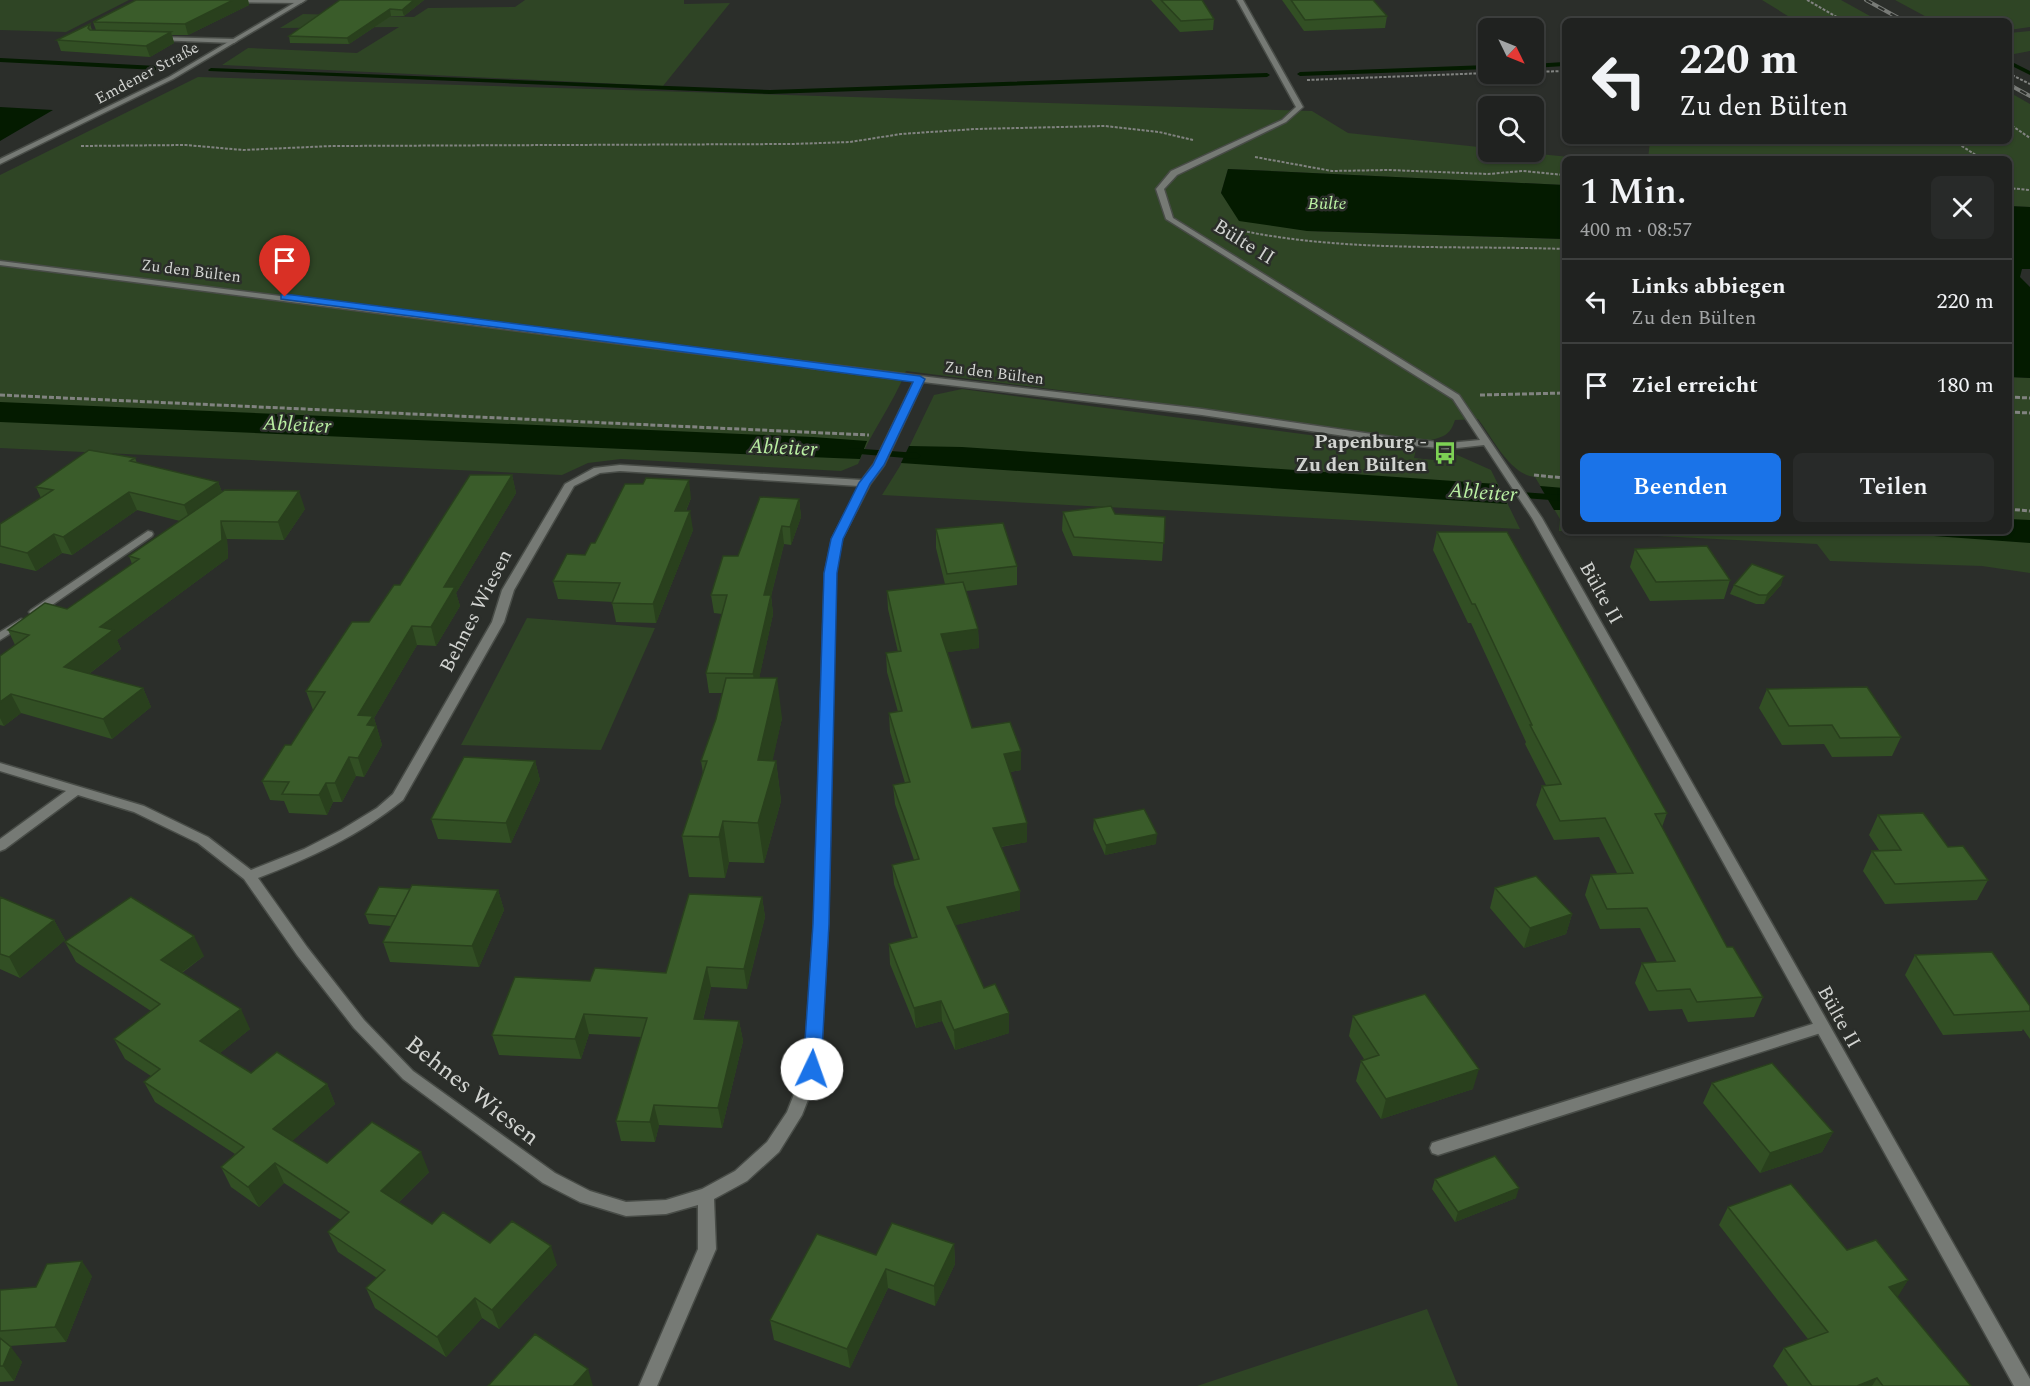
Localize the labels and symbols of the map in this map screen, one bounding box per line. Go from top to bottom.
north arrow [1478,18,1544,84]
street label: Emdener Straße [91,36,203,110]
water label: Bülte [1308,190,1346,217]
street label: Bülte II [1207,211,1281,273]
pin [259,235,310,297]
street label: Zu den Bülten [140,253,242,289]
street label: Zu den Bülten [943,355,1045,391]
water label: Ableiter [261,407,333,443]
place label: Papenburg - Zu den Bülten [1295,427,1427,480]
water label: Ableiter [747,430,819,466]
bus stop icon: Papenburg - Zu den Bülten [1432,440,1458,466]
water label: Ableiter [1447,475,1519,511]
street label: Behnes Wiesen [432,544,520,678]
street label: Bülte II [1571,556,1631,630]
street label: Bülte II [1809,980,1869,1054]
street label: Behnes Wiesen [397,1027,547,1155]
position arrow [780,1037,844,1101]

